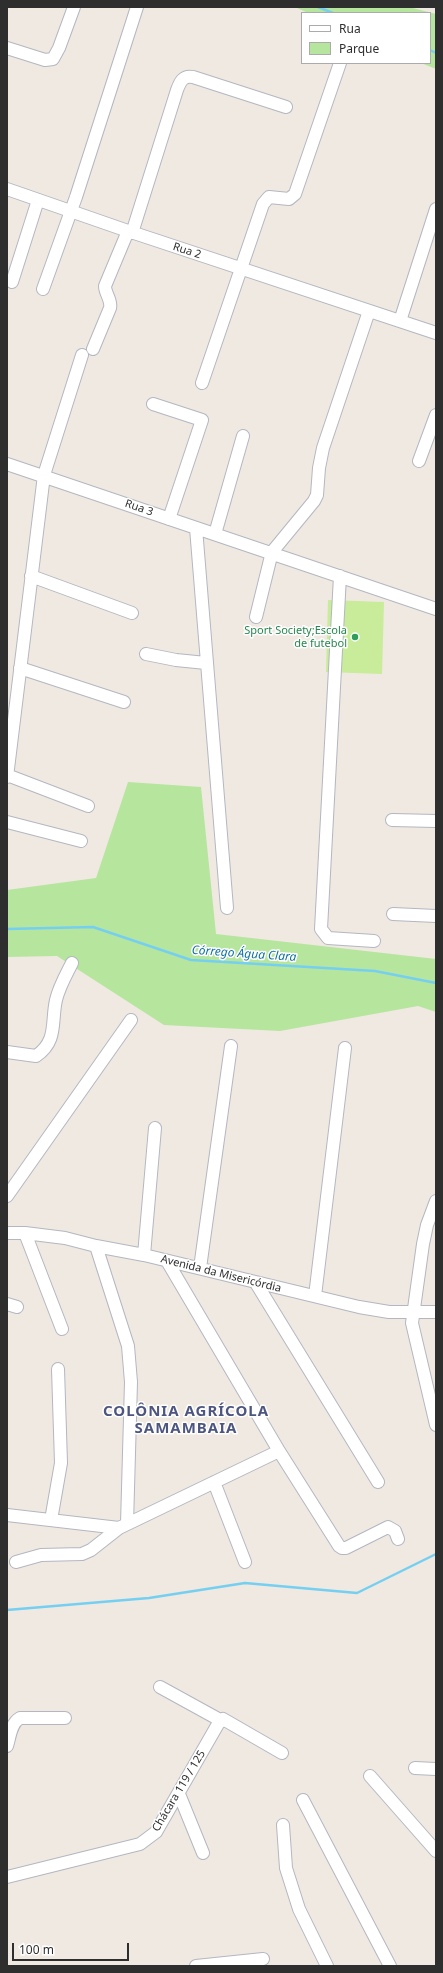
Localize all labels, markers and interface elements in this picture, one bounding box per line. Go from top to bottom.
legend [301,12,431,64]
text: Rua [339,20,361,37]
text: Parque [339,40,379,57]
street label: Rua 2 [171,240,203,262]
street label: Rua 3 [123,497,155,519]
place label: Sport Society;Escola de futebol [244,624,347,650]
marker: Sport Society;Escola de futebol [350,632,360,642]
water label: Córrego Água Clara [191,943,297,965]
street label: Avenida da Misericórdia [159,1253,283,1295]
district label: COLÔNIA AGRÍCOLA SAMAMBAIA [103,1403,269,1438]
street label: Chácara 119 / 125 [150,1748,208,1834]
scale bar [14,1935,131,1961]
text: 100 m [19,1941,54,1958]

